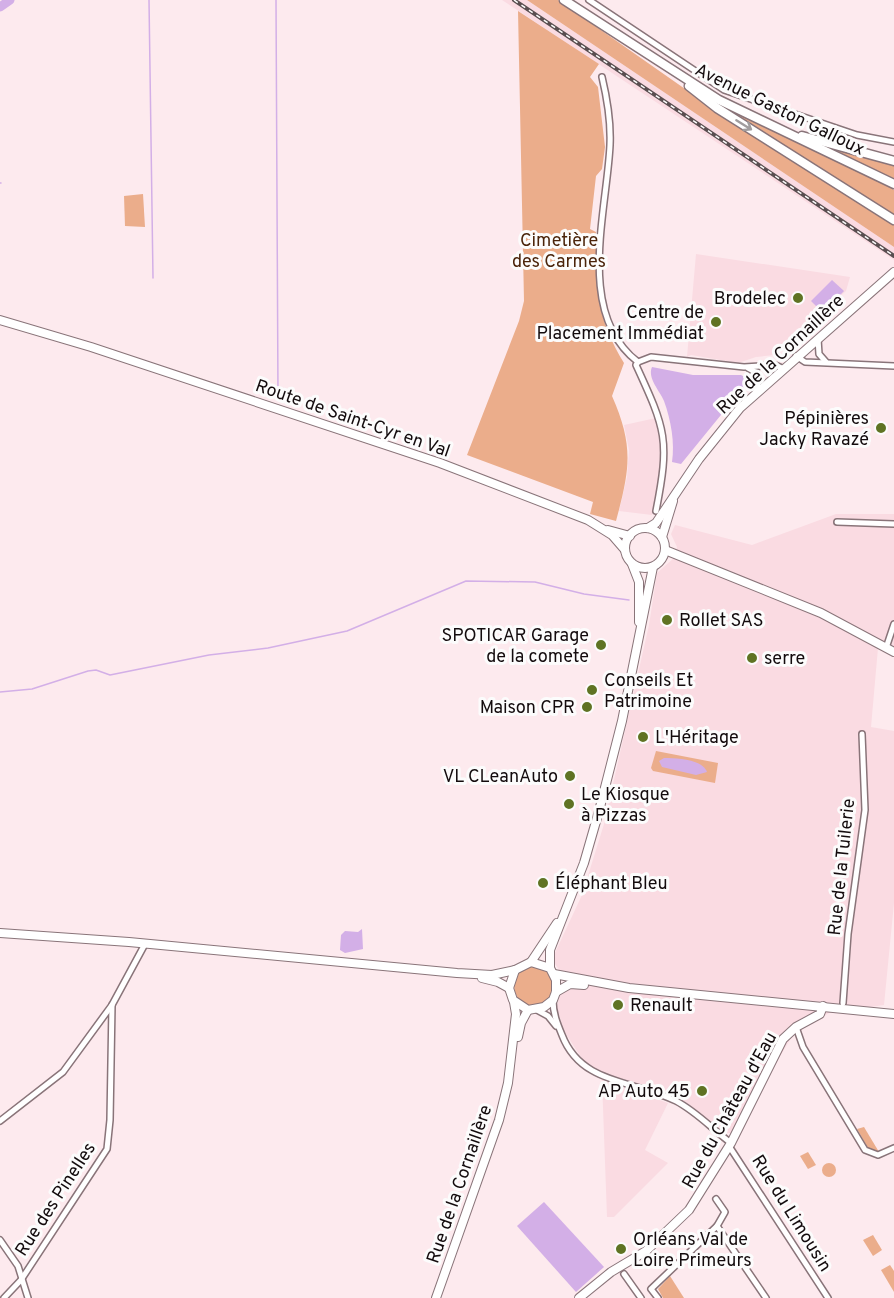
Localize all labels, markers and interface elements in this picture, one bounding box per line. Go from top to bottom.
street label: Avenue Gaston Galloux [691,59,868,162]
one-way arrow [735,119,752,131]
park label: Cimetière des Carmes [512,230,606,274]
place label: Brodelec [714,288,786,311]
street label: Rue de la Cornaillère [712,290,850,420]
marker: Brodelec [791,291,805,305]
place label: Centre de Placement Immédiat [536,302,704,346]
marker: Centre de Placement Immédiat [709,315,723,329]
street label: Route de Saint-Cyr en Val [252,375,453,464]
place label: Pépinières Jacky Ravazé [759,408,869,452]
marker: Pépinières Jacky Ravazé [874,421,888,435]
place label: Rollet SAS [679,610,763,633]
marker: Rollet SAS [660,613,674,627]
place label: SPOTICAR Garage de la comete [441,625,589,669]
marker: SPOTICAR Garage de la comete [594,638,608,652]
place label: serre [764,648,805,671]
marker: serre [745,651,759,665]
place label: Conseils Et Patrimoine [604,670,693,714]
marker: Conseils Et Patrimoine [585,683,599,697]
place label: Maison CPR [480,697,575,720]
marker: Maison CPR [580,700,594,714]
place label: L'Héritage [655,727,739,750]
marker: L'Héritage [636,730,650,744]
place label: VL CLeanAuto [443,766,558,789]
marker: VL CLeanAuto [563,769,577,783]
place label: Le Kiosque à Pizzas [581,784,669,828]
marker: Le Kiosque à Pizzas [562,797,576,811]
street label: Rue de la Tuilerie [824,798,861,937]
place label: Éléphant Bleu [555,871,668,896]
marker: Éléphant Bleu [536,876,550,890]
place label: Renault [630,995,693,1018]
marker: Renault [611,998,625,1012]
street label: Rue du Château d'Eau [678,1028,783,1193]
place label: AP Auto 45 [598,1081,690,1104]
marker: AP Auto 45 [695,1084,709,1098]
street label: Rue de la Cornaillère [422,1102,498,1267]
street label: Rue des Pinelles [11,1138,102,1261]
street label: Rue du Limousin [746,1151,836,1277]
place label: Orléans Val de Loire Primeurs [633,1229,752,1273]
marker: Orléans Val de Loire Primeurs [614,1242,628,1256]

